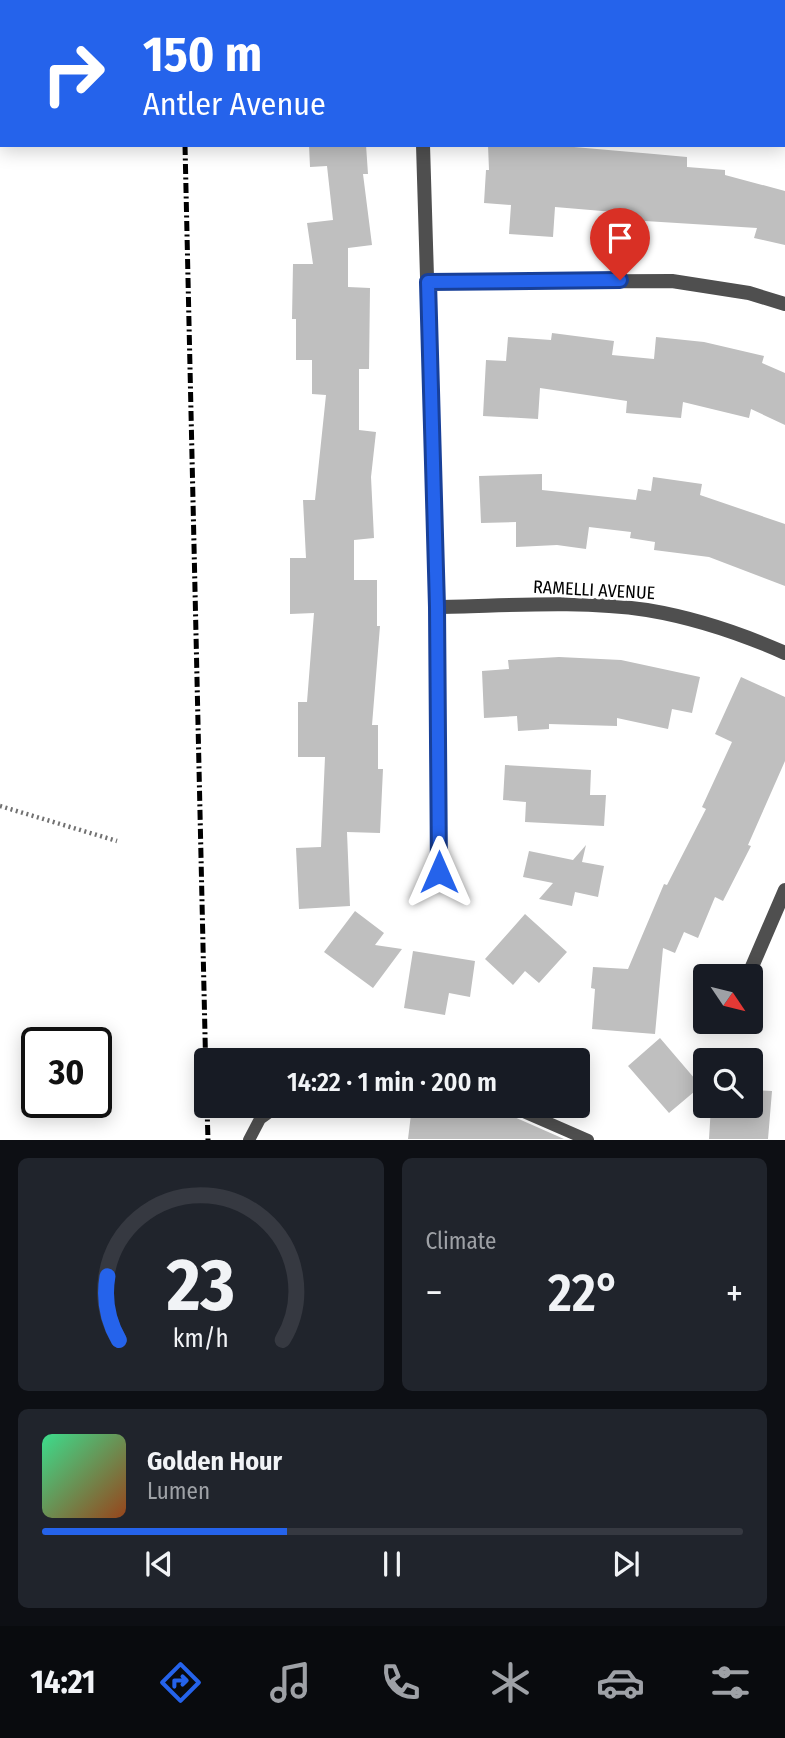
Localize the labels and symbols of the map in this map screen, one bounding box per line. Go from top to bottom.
pin [590,208,650,280]
street label: RAMELLI AVENUE [532,576,656,604]
position arrow [402,835,476,909]
north arrow [693,964,763,1034]
speed limit sign: 30 [21,1027,112,1118]

